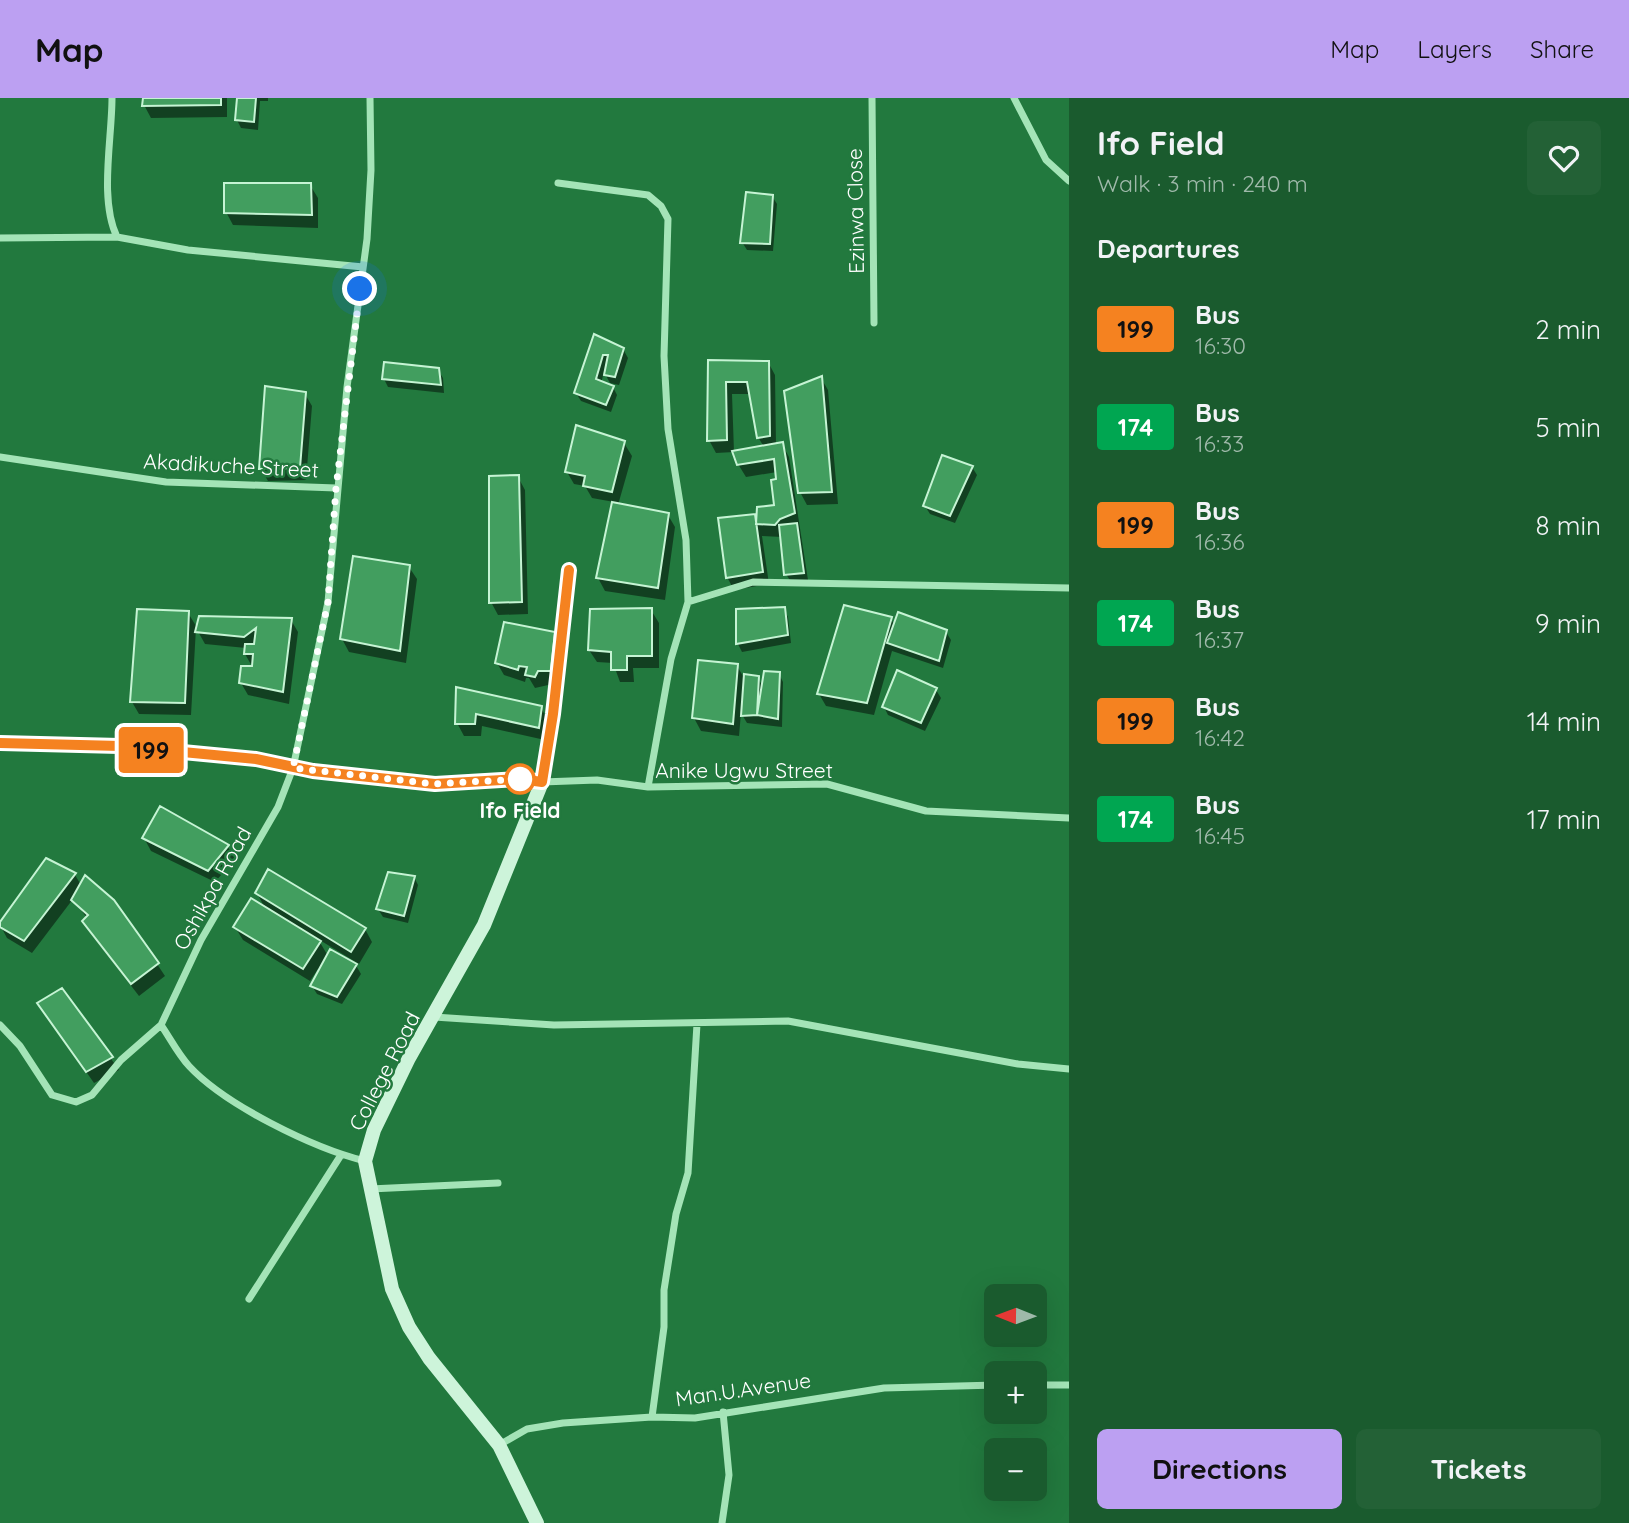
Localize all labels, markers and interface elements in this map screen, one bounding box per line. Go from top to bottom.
text: Map [35,29,103,70]
text: Map [1330,34,1379,64]
text: Layers [1417,34,1492,64]
text: Share [1530,34,1594,64]
button: heart [1527,121,1601,195]
text: Ifo Field [1097,122,1224,163]
street label: Ezinwa Close [841,148,869,274]
text: Walk · 3 min · 240 m [1097,169,1308,198]
text: Departures [1097,232,1240,265]
your location [342,271,377,306]
text: Bus [1195,298,1240,331]
text: 2 min [1535,313,1601,346]
text: 199 [1117,314,1154,344]
text: 16:30 [1195,331,1246,360]
text: Bus [1195,396,1240,429]
text: 5 min [1535,411,1601,444]
text: 174 [1118,412,1153,442]
text: 16:33 [1195,429,1244,458]
street label: Akadikuche Street [143,447,319,483]
text: Bus [1195,494,1240,527]
text: 8 min [1536,509,1601,542]
text: 199 [1117,510,1154,540]
text: 16:36 [1195,527,1245,556]
text: Bus [1195,592,1240,625]
text: 9 min [1535,607,1601,640]
text: 174 [1118,608,1153,638]
text: 16:37 [1195,625,1244,654]
text: Bus [1195,690,1240,723]
text: 14 min [1527,705,1601,738]
text: 199 [1117,706,1154,736]
text: 16:42 [1195,723,1245,752]
line badge: 199 [111,727,191,773]
text: 199 [133,735,169,765]
street label: Anike Ugwu Street [655,757,833,783]
marker: Ifo Field [505,764,535,794]
text: Bus [1195,788,1240,821]
place label: Ifo Field [479,797,561,823]
text: 17 min [1527,803,1601,836]
text: 174 [1118,804,1153,834]
text: 16:45 [1195,821,1245,850]
street label: Oshikpa Road [167,822,257,954]
street label: College Road [343,1007,425,1135]
north arrow [984,1284,1046,1348]
map controls [984,1284,1047,1501]
button: + [984,1361,1047,1424]
street label: Man.U.Avenue [674,1367,812,1411]
button: Directions [1097,1429,1342,1509]
button: Tickets [1356,1429,1601,1509]
button: − [984,1438,1047,1501]

